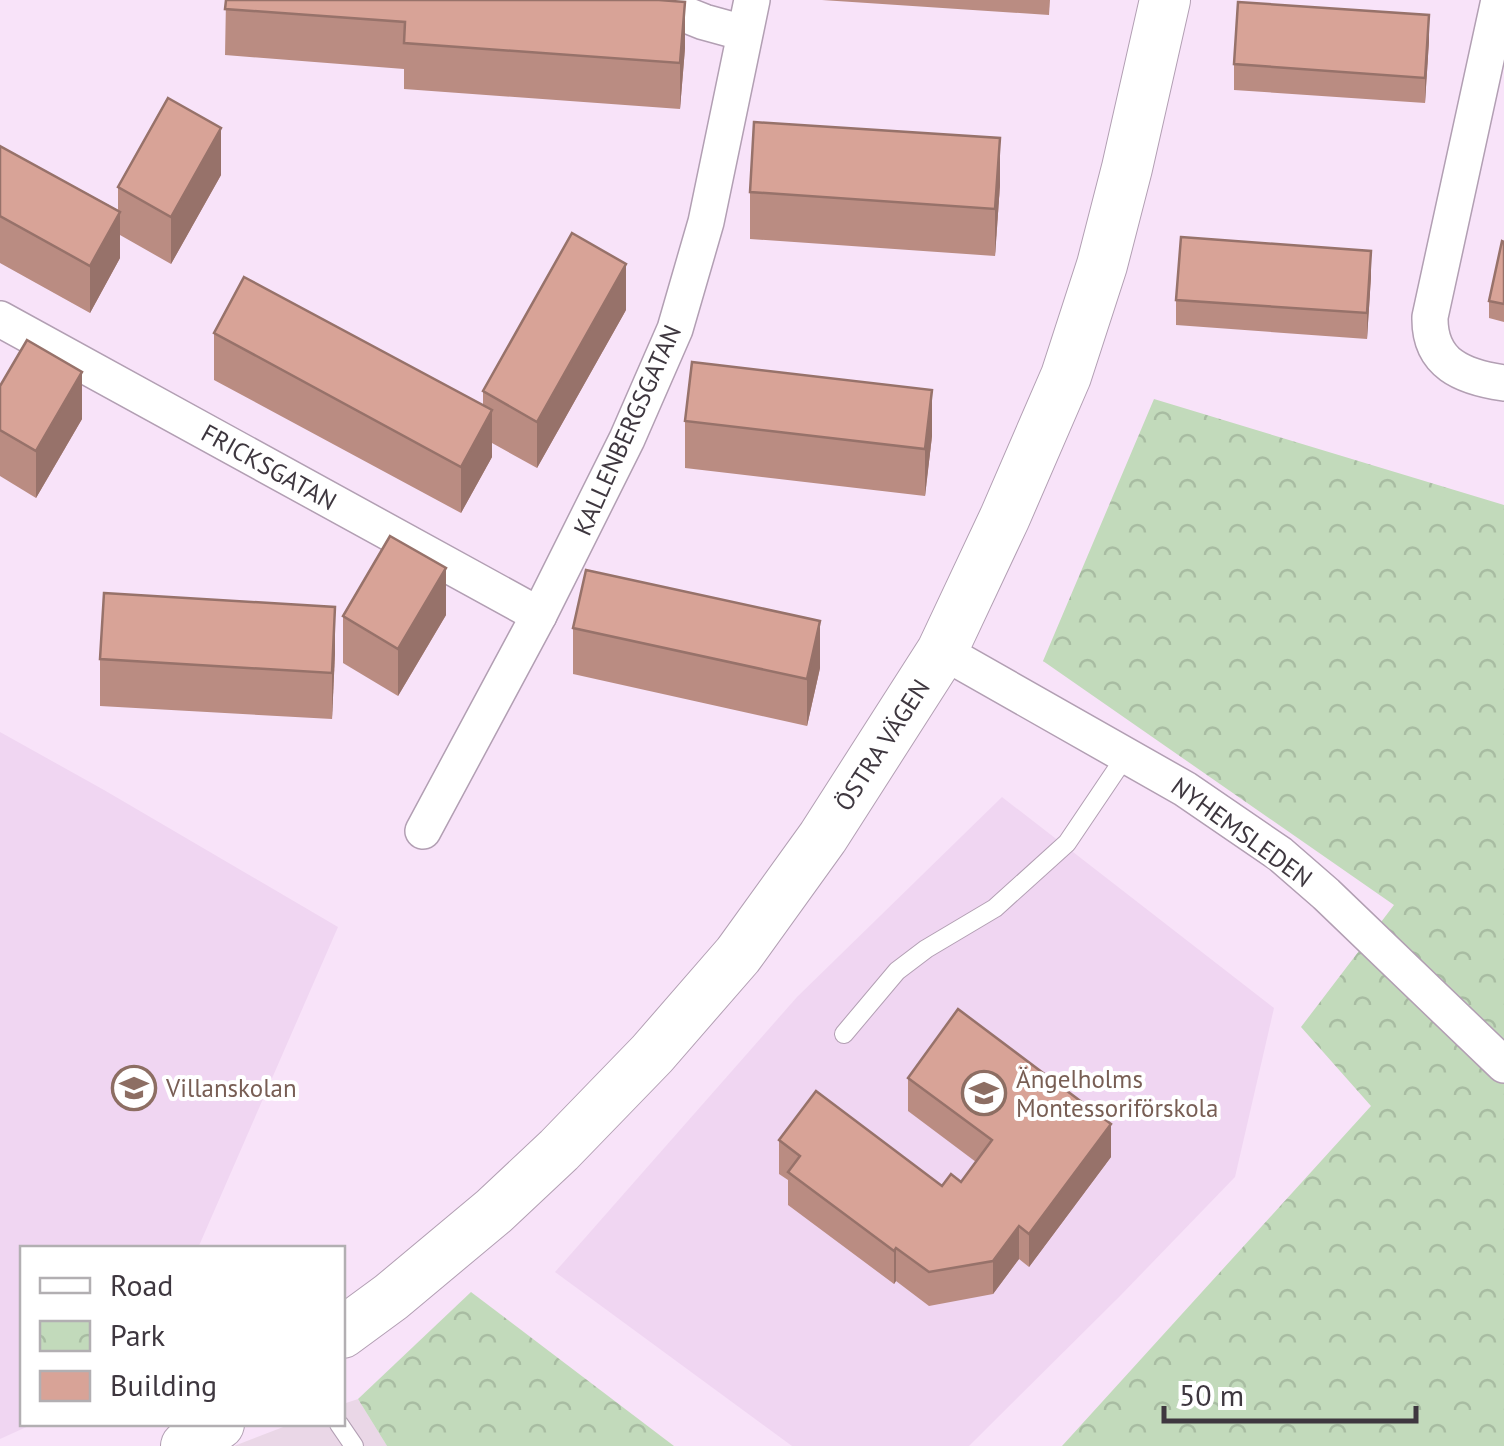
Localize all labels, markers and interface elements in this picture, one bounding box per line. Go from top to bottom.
street label: KALLENBERGSGATAN [566,320,688,540]
street label: FRICKSGATAN [196,417,342,517]
street label: ÖSTRA VÄGEN [828,673,936,817]
street label: NYHEMSLEDEN [1165,770,1319,894]
place label: Ängelholms Montessoriförskola [1016,1063,1218,1124]
school or university icon: Villanskolan [111,1065,157,1111]
school or university icon: Ängelholms Montessoriförskola [961,1070,1007,1116]
place label: Villanskolan [165,1072,297,1104]
legend [20,1246,345,1426]
text: Road [110,1265,174,1304]
text: Park [110,1315,166,1354]
scale bar [1164,1361,1416,1423]
text: Building [110,1365,217,1404]
text: 50 m [1179,1375,1244,1414]

